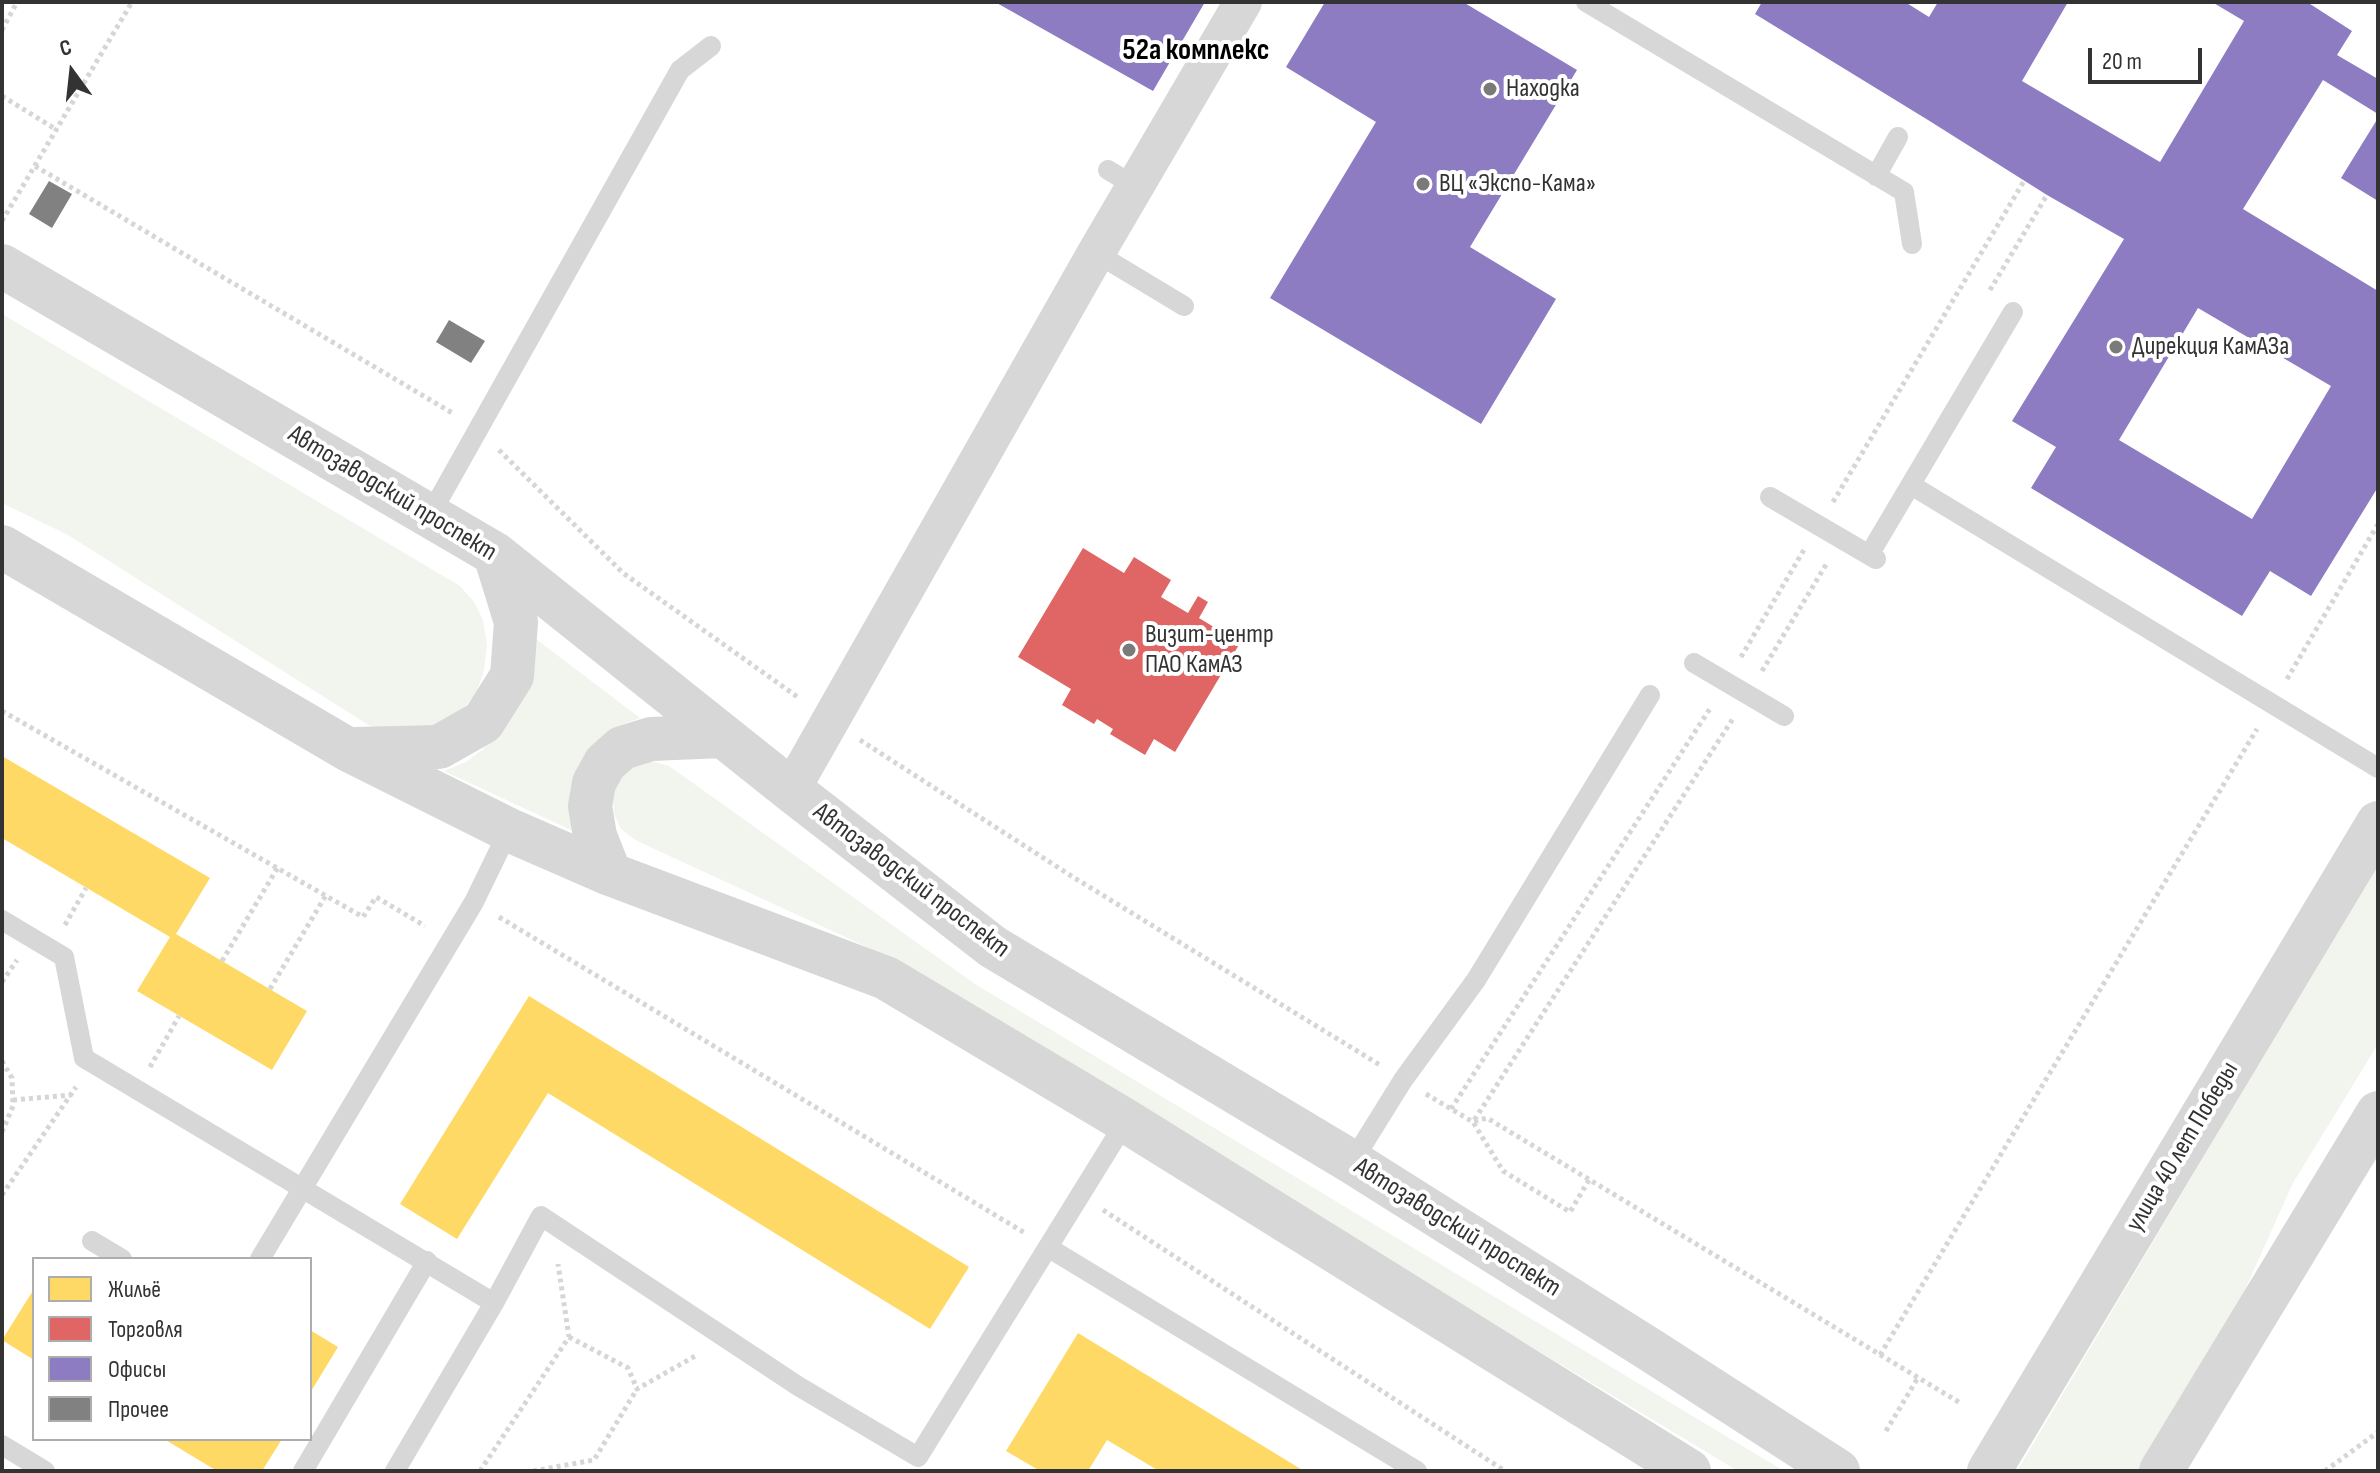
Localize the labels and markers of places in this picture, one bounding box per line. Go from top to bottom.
place label: Находка [1506,73,1580,105]
marker: Находка [1481,80,1499,98]
place label: ВЦ «Экспо-Кама» [1439,168,1596,200]
marker: ВЦ «Экспо-Кама» [1414,175,1432,193]
place label: Дирекция КамАЗа [2132,331,2289,363]
marker: Дирекция КамАЗа [2107,338,2125,356]
place label: Визит-центр ПАО КамАЗ [1145,619,1274,680]
marker: Визит-центр ПАО КамАЗ [1120,641,1138,659]

